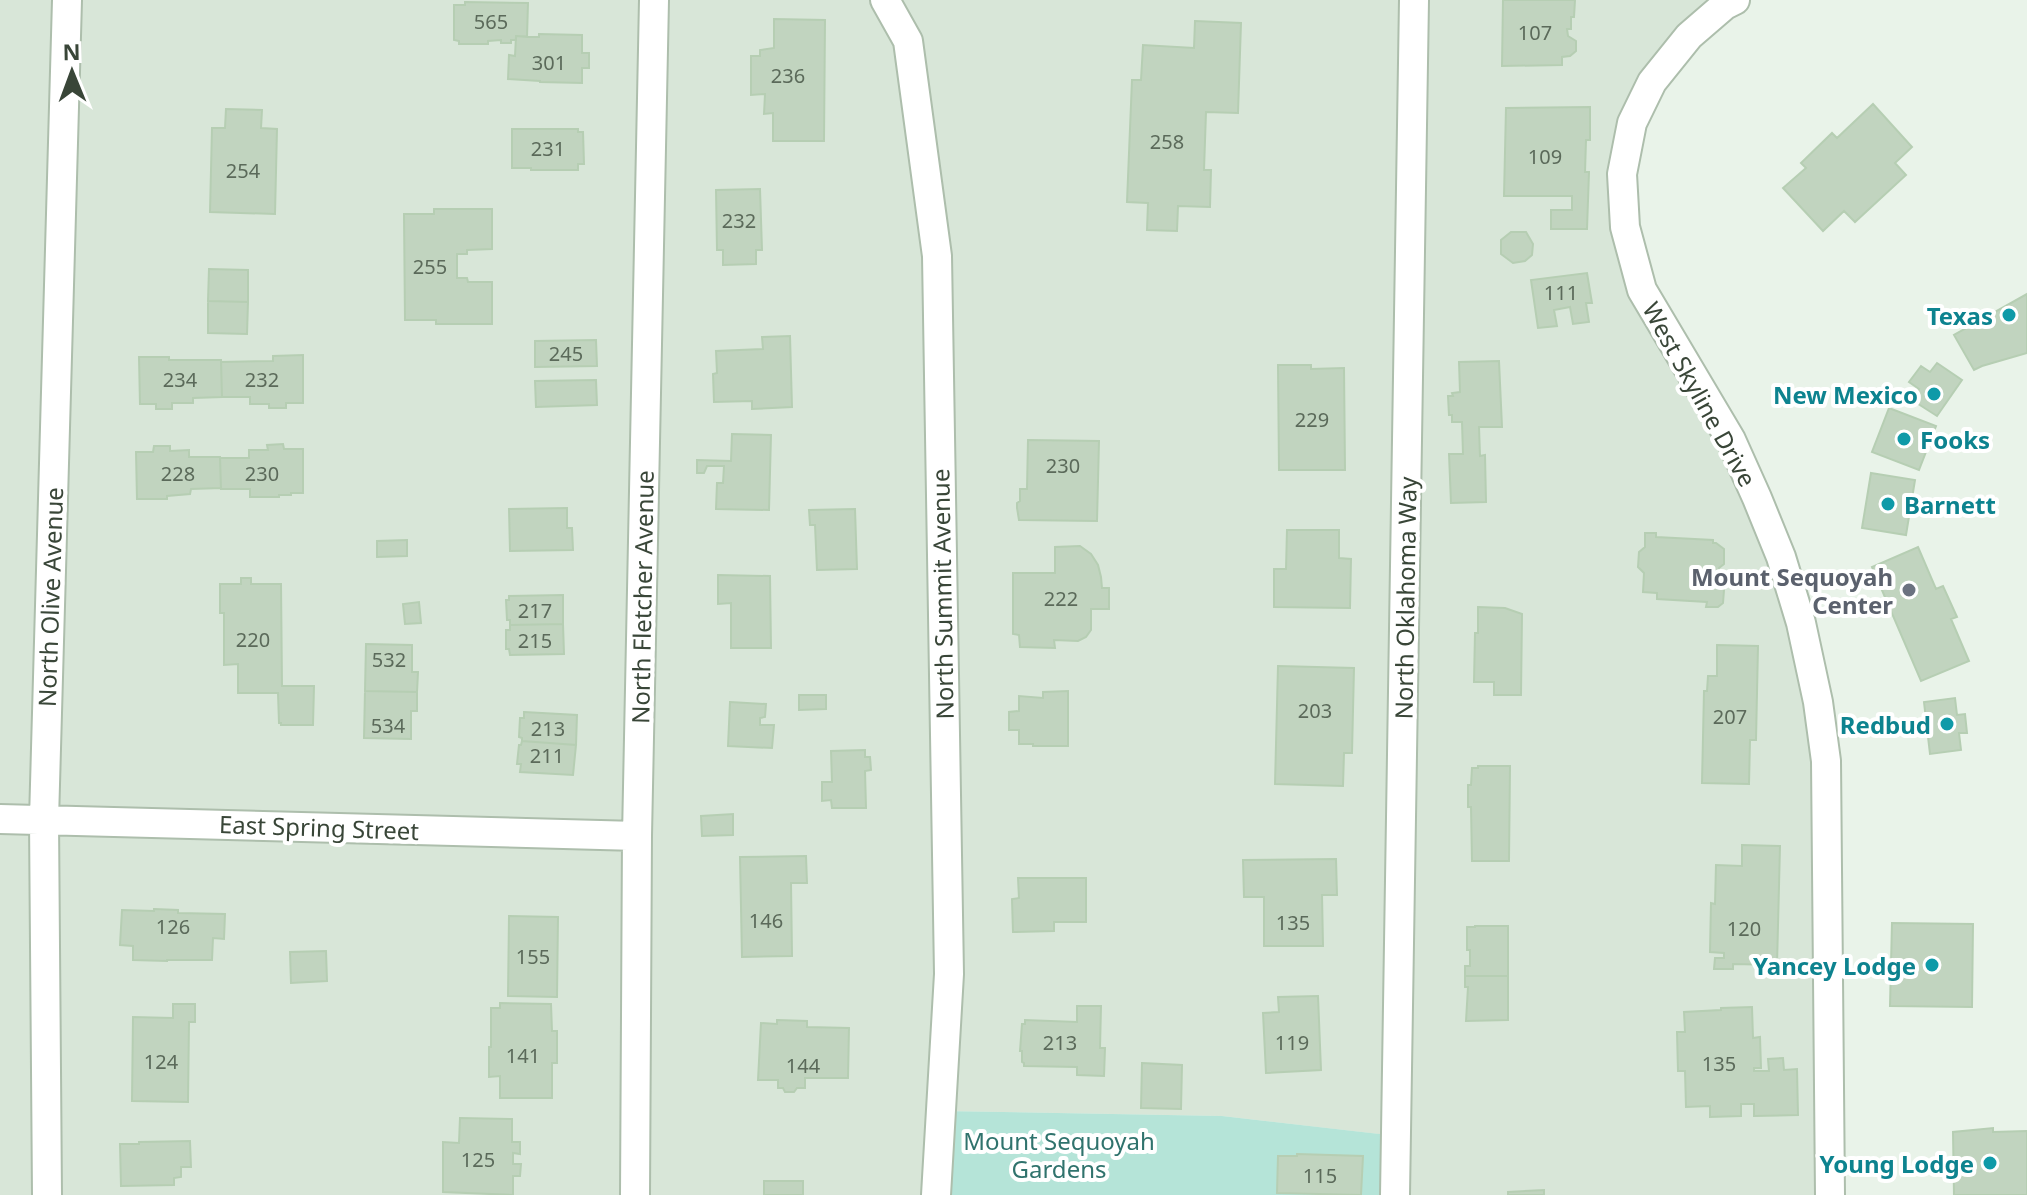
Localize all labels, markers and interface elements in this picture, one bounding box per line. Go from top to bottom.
house number: 565 [474,8,508,35]
house number: 107 [1518,19,1552,46]
north arrow [32,32,112,112]
text: N [62,36,81,66]
house number: 301 [532,49,566,76]
house number: 236 [771,62,805,89]
house number: 258 [1150,128,1184,155]
house number: 231 [531,135,565,162]
house number: 109 [1528,143,1562,170]
house number: 254 [226,157,261,184]
house number: 232 [722,207,756,234]
house number: 255 [413,253,447,280]
house number: 111 [1544,279,1578,306]
street label: West Skyline Drive [1636,296,1764,492]
place label: Texas [1927,299,1993,332]
marker: Texas [2000,306,2018,324]
house number: 245 [549,340,583,367]
house number: 234 [163,366,198,393]
house number: 232 [245,366,279,393]
place label: New Mexico [1773,378,1918,411]
marker: New Mexico [1925,385,1943,403]
house number: 229 [1295,406,1329,433]
place label: Fooks [1920,423,1990,456]
marker: Fooks [1895,430,1913,448]
house number: 230 [1046,452,1080,479]
house number: 228 [161,460,195,487]
house number: 230 [245,460,279,487]
street label: North Summit Avenue [923,468,961,720]
street label: North Fletcher Avenue [623,470,661,724]
street label: North Oklahoma Way [1386,476,1424,720]
street label: North Olive Avenue [30,487,70,707]
place label: Barnett [1904,488,1996,521]
marker: Barnett [1879,495,1897,513]
place label: Mount Sequoyah Center [1691,560,1893,621]
marker: Mount Sequoyah Center [1900,581,1918,599]
house number: 222 [1044,585,1078,612]
house number: 217 [518,597,552,624]
house number: 220 [236,626,270,653]
house number: 215 [518,627,552,654]
house number: 532 [372,646,406,673]
house number: 203 [1298,697,1332,724]
house number: 207 [1713,703,1747,730]
place label: Redbud [1840,708,1931,741]
house number: 534 [371,712,406,739]
house number: 213 [531,715,565,742]
marker: Redbud [1938,715,1956,733]
house number: 211 [530,742,564,769]
street label: East Spring Street [218,807,420,847]
house number: 146 [749,907,783,934]
house number: 135 [1276,909,1310,936]
house number: 126 [156,913,190,940]
house number: 120 [1727,915,1761,942]
house number: 155 [516,943,550,970]
place label: Yancey Lodge [1753,949,1916,982]
marker: Yancey Lodge [1923,956,1941,974]
house number: 213 [1043,1029,1077,1056]
house number: 119 [1275,1029,1309,1056]
house number: 141 [506,1042,540,1069]
house number: 124 [144,1048,179,1075]
house number: 135 [1702,1050,1736,1077]
house number: 144 [786,1052,821,1079]
park label: Mount Sequoyah Gardens [963,1124,1155,1185]
house number: 125 [461,1146,495,1173]
place label: Young Lodge [1819,1147,1974,1180]
marker: Young Lodge [1981,1154,1999,1172]
house number: 115 [1303,1162,1337,1189]

